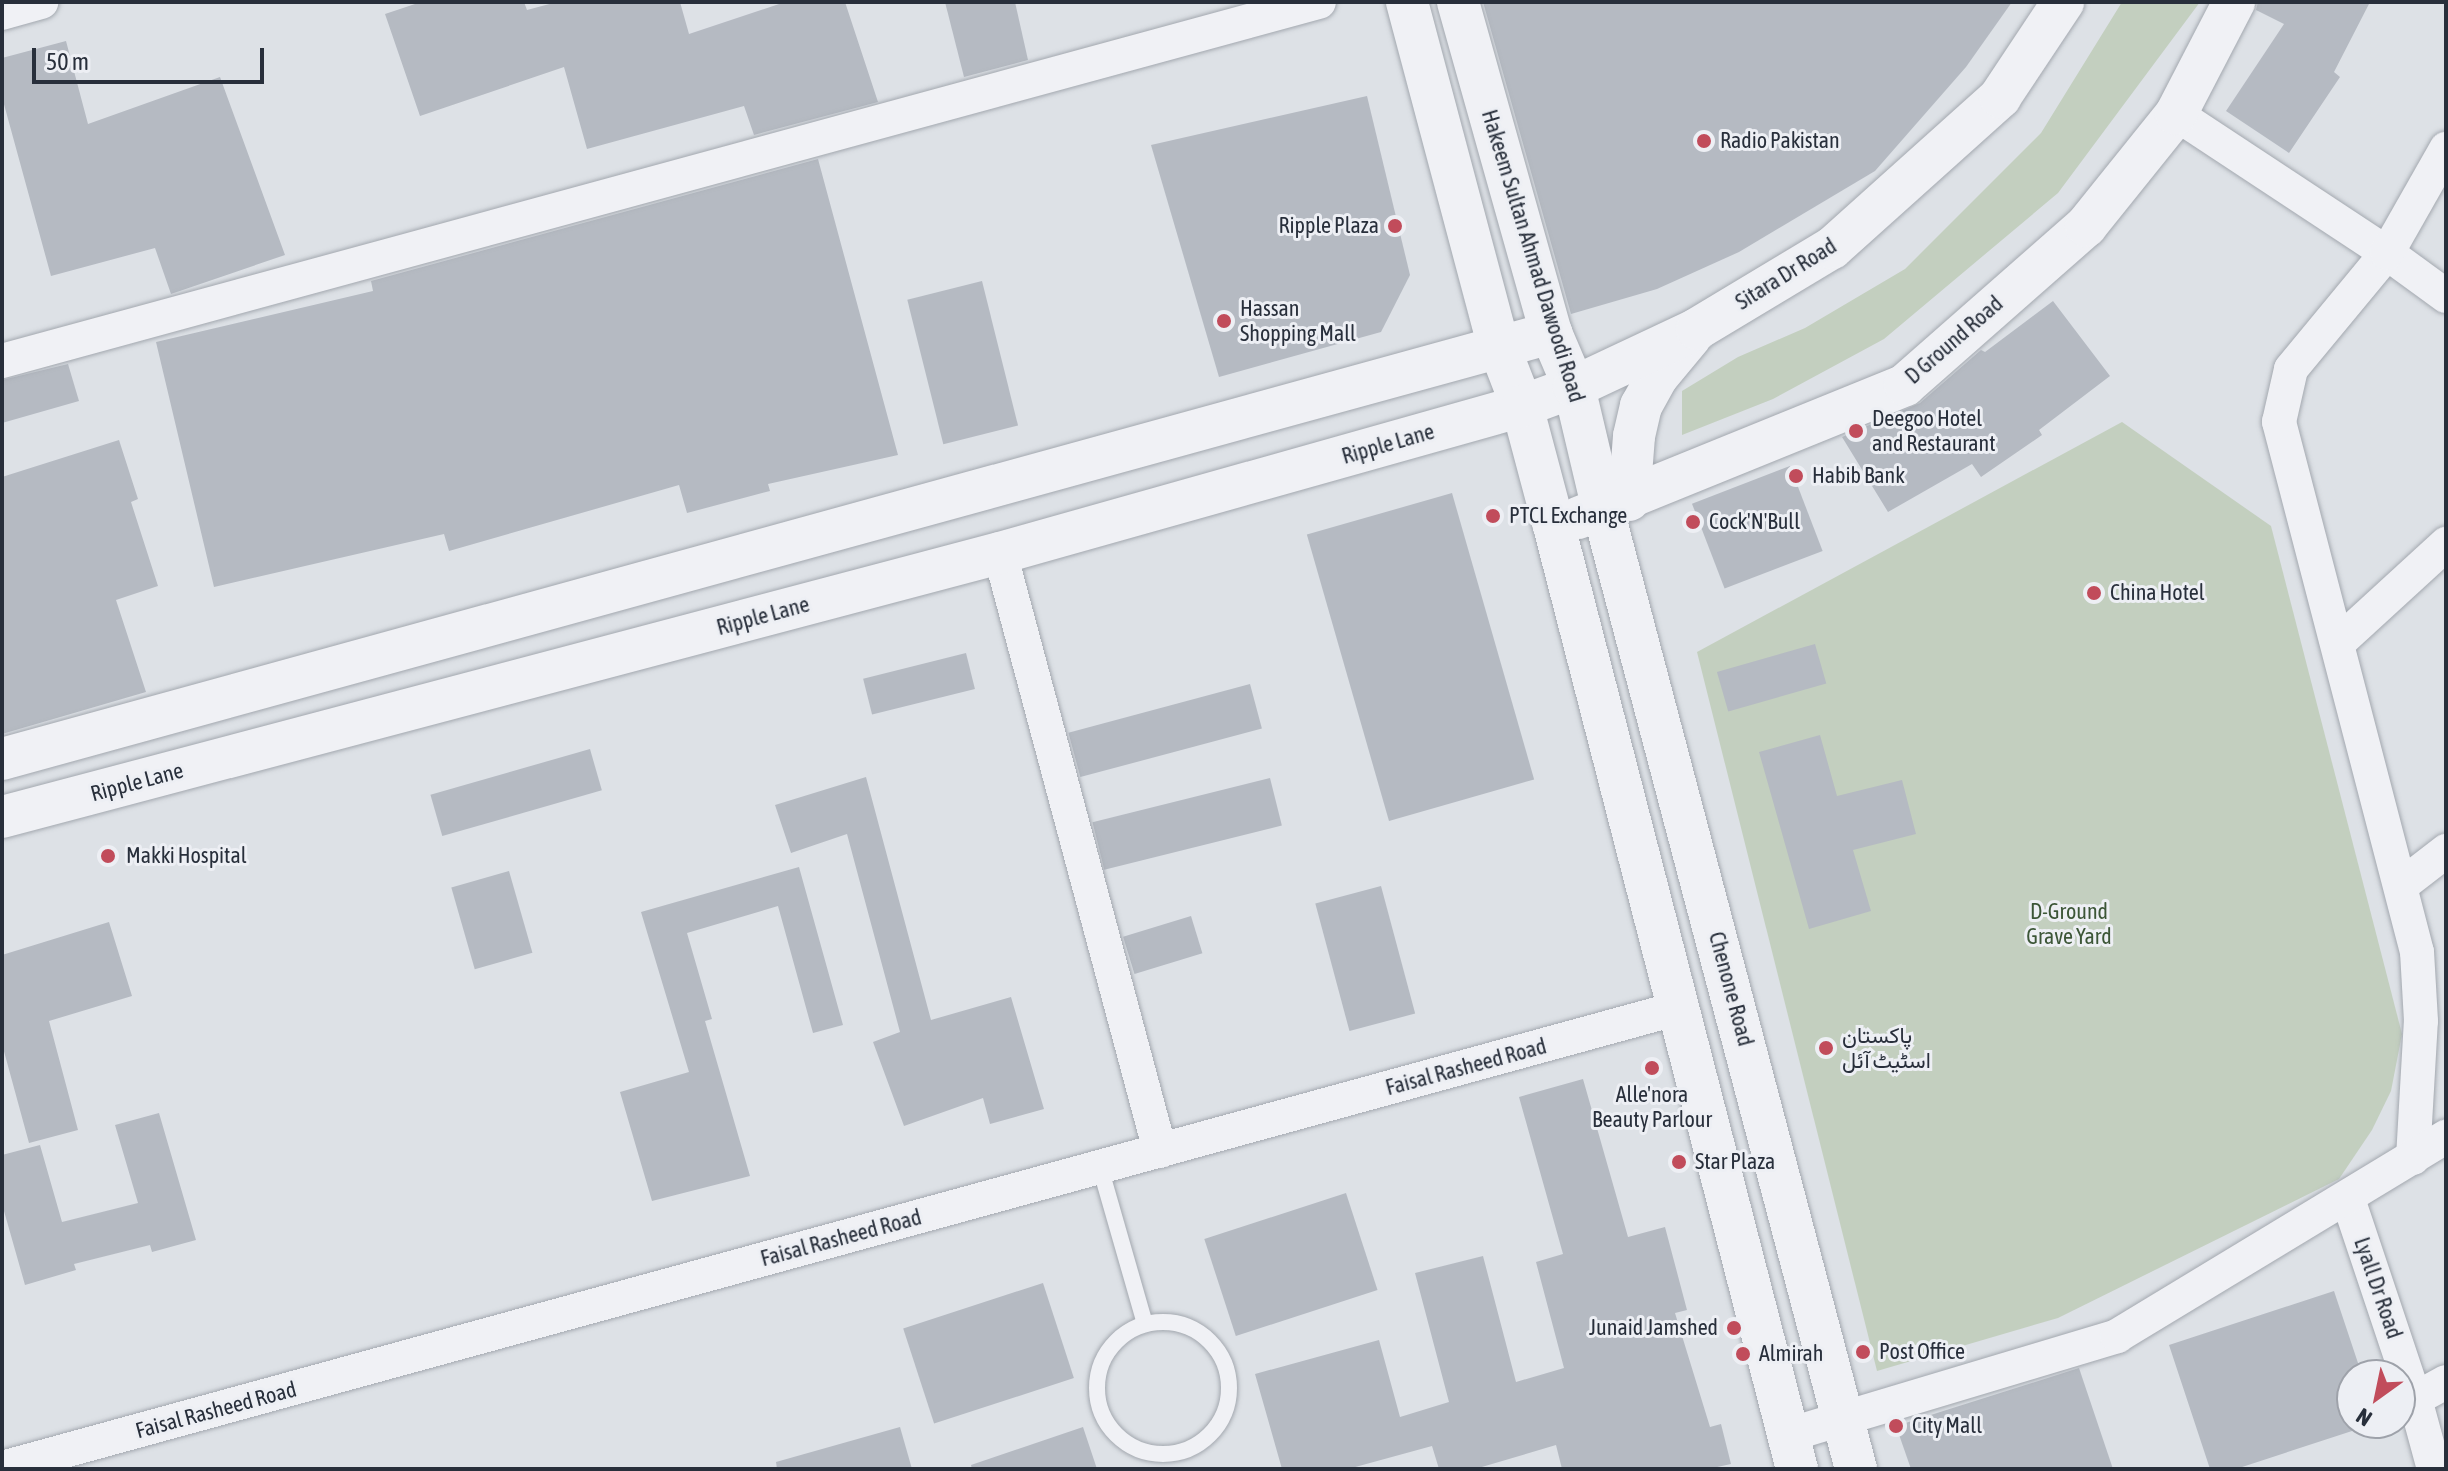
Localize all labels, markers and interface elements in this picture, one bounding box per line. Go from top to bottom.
scale bar [36,32,268,82]
text: 50 m [46,48,89,75]
street label: Hakeem Sultan Ahmad Dawoodi Road [1476,107,1590,405]
place label: Radio Pakistan [1720,128,1840,154]
marker: Radio Pakistan [1695,132,1713,150]
place label: Ripple Plaza [1278,213,1379,239]
marker: Ripple Plaza [1386,217,1404,235]
street label: Sitara Dr Road [1731,233,1841,315]
street label: D Ground Road [1900,290,2008,390]
place label: Hassan Shopping Mall [1240,295,1356,346]
marker: Hassan Shopping Mall [1215,312,1233,330]
place label: Deegoo Hotel and Restaurant [1872,405,1996,456]
street label: Ripple Lane [1339,418,1437,470]
marker: Deegoo Hotel and Restaurant [1847,422,1865,440]
place label: Habib Bank [1812,463,1905,489]
marker: Habib Bank [1787,467,1805,485]
place label: PTCL Exchange [1509,503,1627,529]
marker: PTCL Exchange [1484,507,1502,525]
place label: Cock'N'Bull [1709,509,1800,535]
marker: Cock'N'Bull [1684,513,1702,531]
place label: China Hotel [2110,580,2205,606]
marker: China Hotel [2085,584,2103,602]
street label: Ripple Lane [714,591,812,641]
street label: Ripple Lane [88,757,186,807]
place label: Makki Hospital [126,843,247,869]
marker: Makki Hospital [97,845,119,867]
park label: D-Ground Grave Yard [2026,898,2112,950]
street label: Chenone Road [1703,929,1759,1049]
place label: پاکستان اسٹیٹ آئل [1842,1022,1931,1074]
street label: Faisal Rasheed Road [1383,1033,1549,1101]
marker: پاکستان اسٹیٹ آئل [1817,1039,1835,1057]
marker: Alle'nora Beauty Parlour [1643,1059,1661,1077]
place label: Alle'nora Beauty Parlour [1592,1081,1712,1132]
place label: Star Plaza [1695,1149,1775,1175]
marker: Star Plaza [1670,1153,1688,1171]
street label: Faisal Rasheed Road [758,1204,924,1272]
street label: Lyall Dr Road [2348,1234,2408,1342]
place label: Junaid Jamshed [1589,1315,1718,1341]
marker: Junaid Jamshed [1725,1319,1743,1337]
place label: Post Office [1879,1339,1965,1365]
place label: Almirah [1759,1341,1823,1367]
marker: Post Office [1854,1343,1872,1361]
marker: Almirah [1734,1345,1752,1363]
north arrow [2336,1359,2416,1439]
street label: Faisal Rasheed Road [133,1376,299,1444]
text: N [2351,1403,2377,1432]
place label: City Mall [1912,1413,1982,1439]
marker: City Mall [1887,1417,1905,1435]

